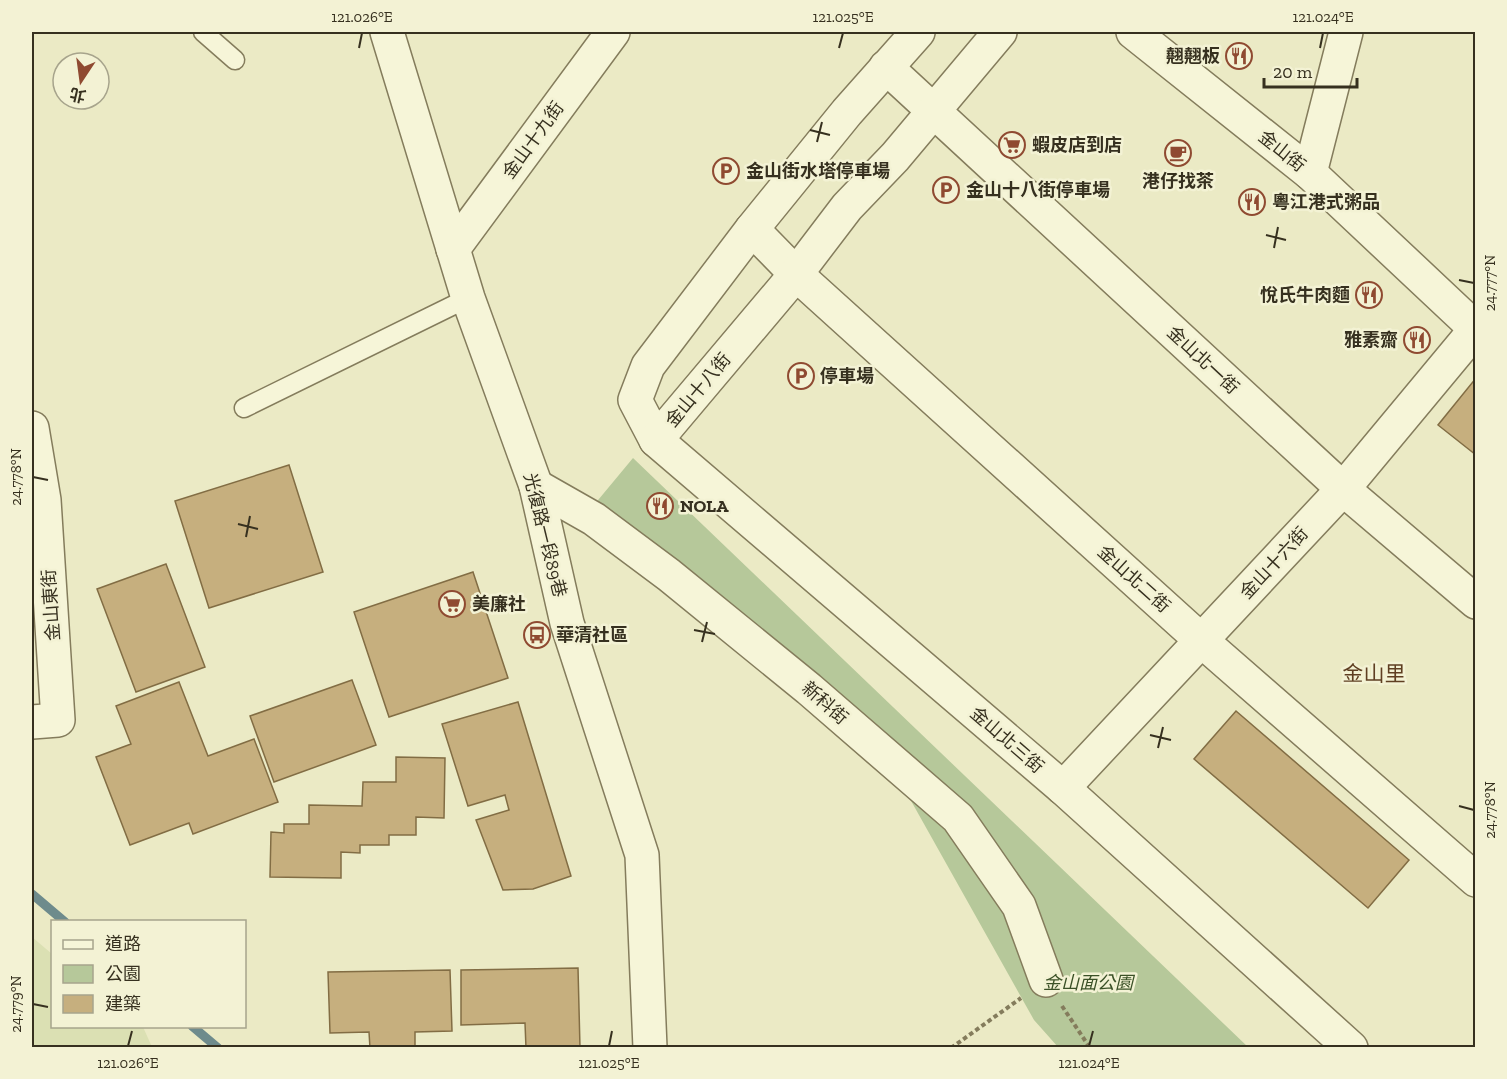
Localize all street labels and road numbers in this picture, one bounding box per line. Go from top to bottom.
street label: 金山十九街 [498,97,568,183]
street label: 金山街 [1254,125,1310,177]
street label: 金山北一街 [1163,321,1243,399]
street label: 金山十八街 [661,348,735,432]
street label: 光復路一段89巷 [519,471,571,599]
street label: 金山十六街 [1235,523,1313,603]
street label: 金山北二街 [1093,541,1175,617]
street label: 金山東街 [38,568,64,642]
street label: 新科街 [797,677,853,729]
street label: 金山北三街 [966,702,1048,778]

